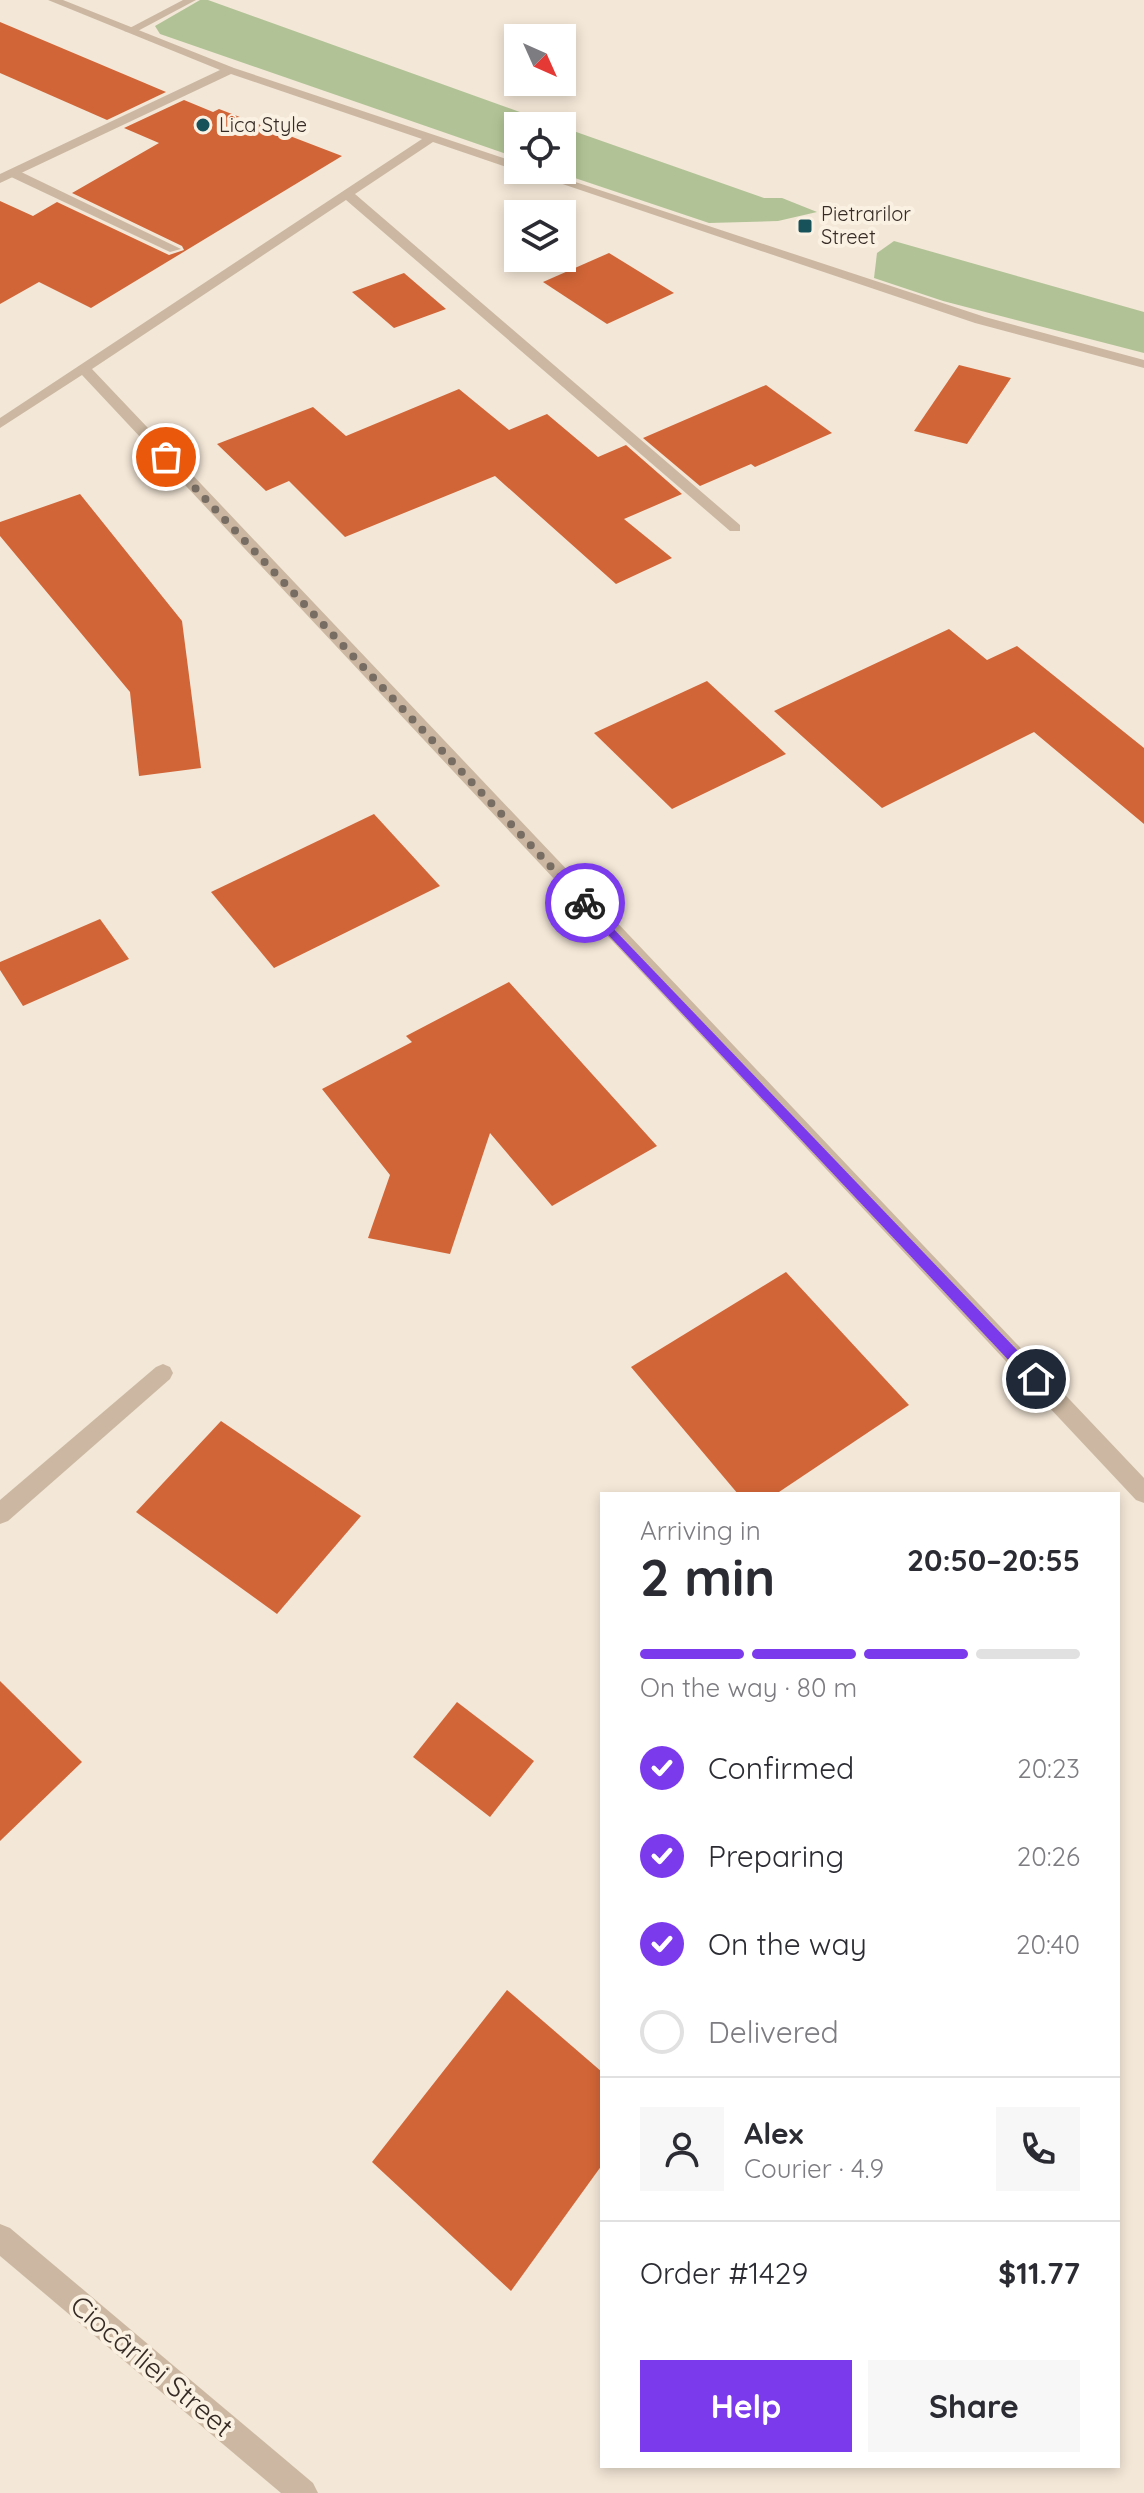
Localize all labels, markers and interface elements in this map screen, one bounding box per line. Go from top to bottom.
north arrow [504,24,576,96]
map controls [504,24,576,272]
place label: Lica Style [219,112,307,137]
button: locate [504,112,576,184]
marker: Lica Style [194,116,212,134]
button: layers [504,200,576,272]
place label: Pietrarilor Street [821,201,911,249]
marker: Pietrarilor Street [796,217,814,235]
pin [132,423,200,491]
icon: bag [144,435,188,479]
courier [545,863,625,943]
icon: bike [563,881,607,925]
pin [1002,1345,1070,1413]
icon: home [1014,1357,1058,1401]
text: Arriving in [640,1514,761,1547]
text: 20:50–20:55 [907,1541,1080,1579]
text: 2 min [640,1544,775,1609]
text: On the way · 80 m [640,1671,857,1704]
icon: check [640,1746,684,1790]
text: Confirmed [708,1749,854,1787]
text: 20:23 [1017,1752,1080,1785]
icon: check [640,1834,684,1878]
text: Preparing [708,1837,844,1875]
text: 20:26 [1017,1840,1080,1873]
icon: check [640,1922,684,1966]
text: On the way [708,1925,867,1963]
text: 20:40 [1016,1928,1080,1961]
text: Delivered [708,2013,839,2051]
button: person [640,2107,724,2191]
button: phone [996,2107,1080,2191]
text: Alex [744,2114,803,2152]
text: Courier · 4.9 [744,2152,884,2185]
text: Order #1429 [640,2254,808,2292]
text: $11.77 [998,2254,1080,2292]
street label: Ciocârliei Street [64,2287,241,2444]
button: Help [640,2360,852,2452]
button: Share [868,2360,1080,2452]

